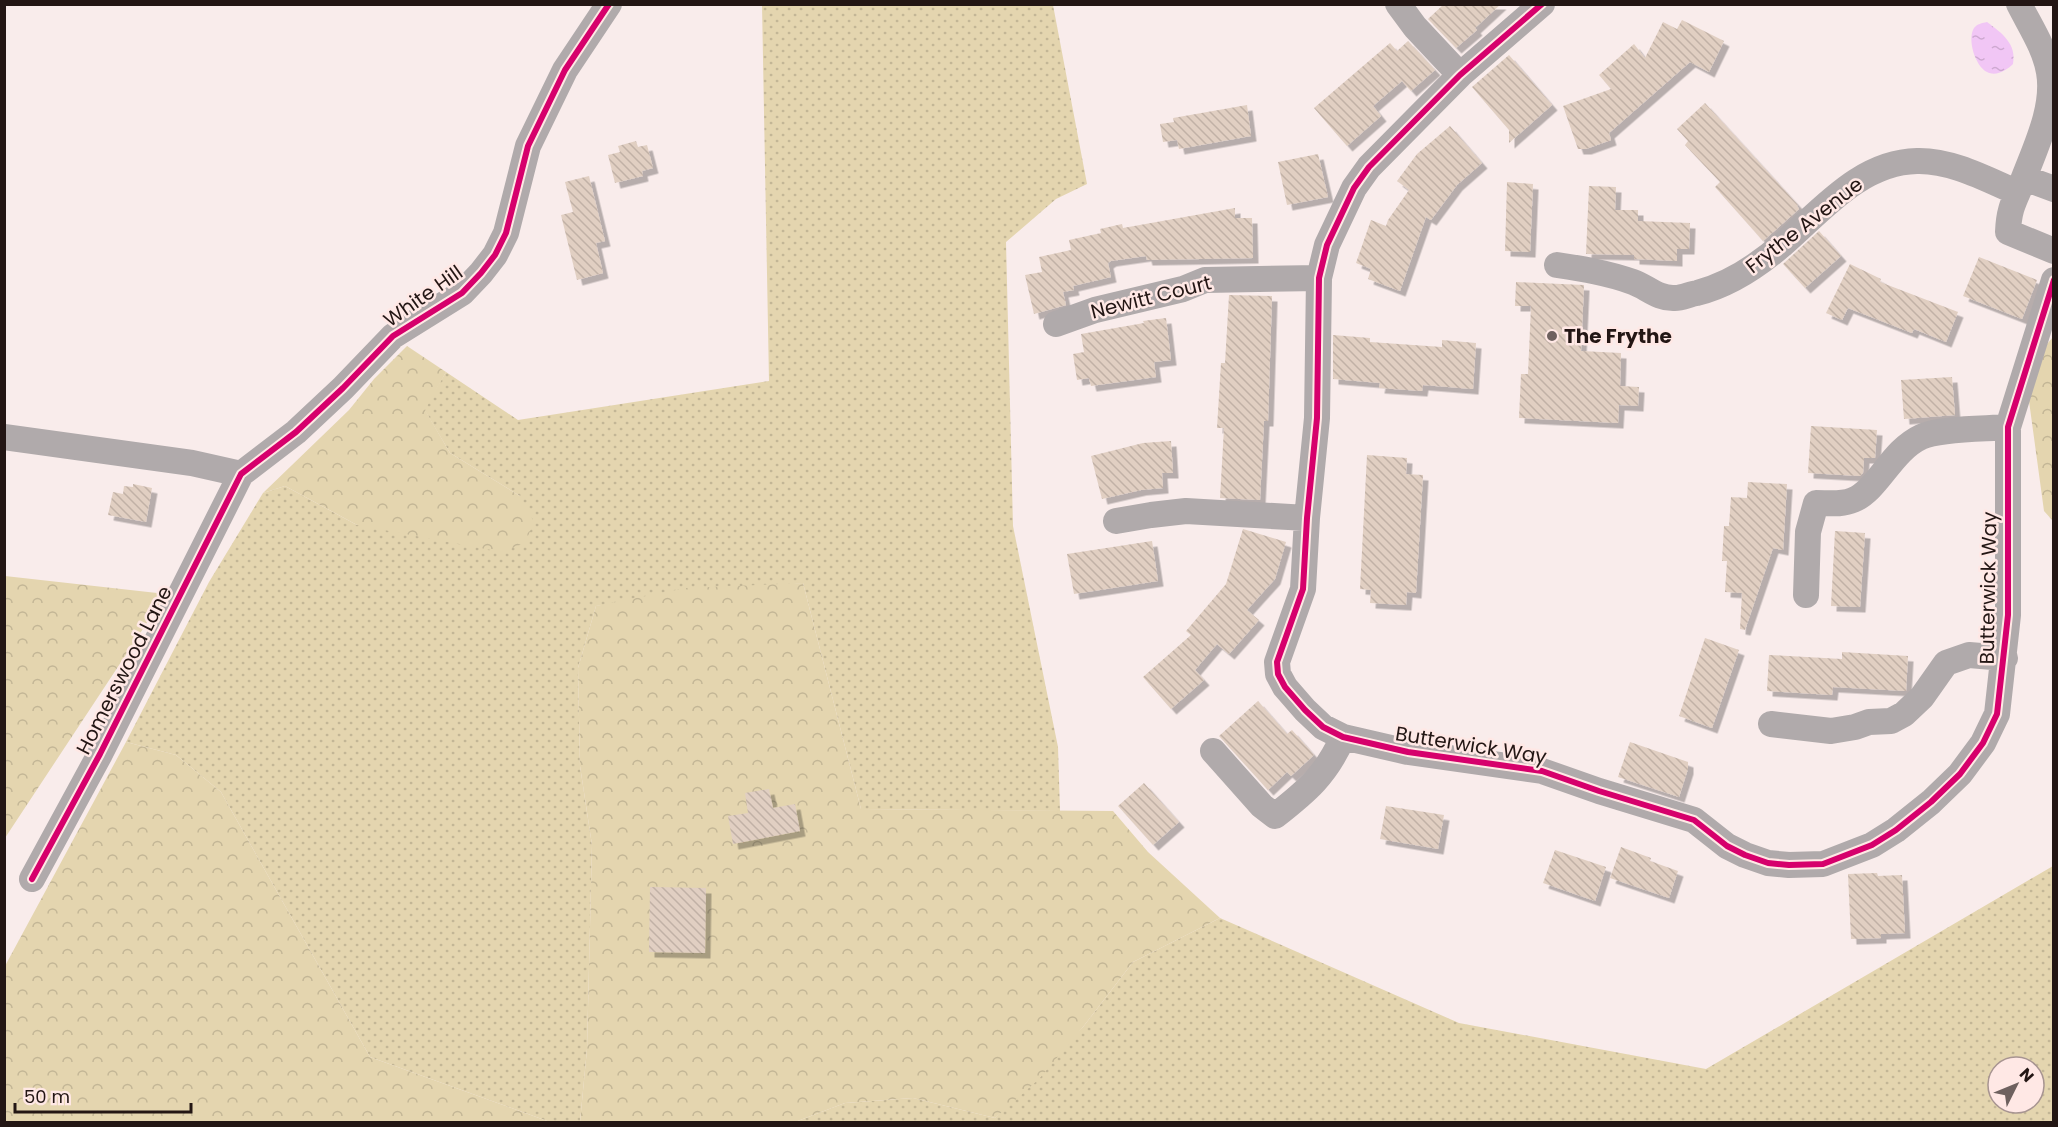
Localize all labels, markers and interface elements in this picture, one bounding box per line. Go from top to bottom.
street label: Frythe Avenue [1740,170,1868,280]
street label: White Hill [378,258,468,334]
street label: Newitt Court [1088,268,1214,326]
place label: The Frythe [1564,322,1672,350]
marker: The Frythe [1545,329,1559,343]
street label: Butterwick Way [1973,511,2003,665]
street label: Homerswood Lane [69,581,179,759]
street label: Butterwick Way [1393,719,1549,771]
north arrow [1986,1055,2046,1115]
text: N [2014,1063,2039,1087]
scale bar [15,1076,190,1114]
text: 50 m [24,1084,70,1109]

